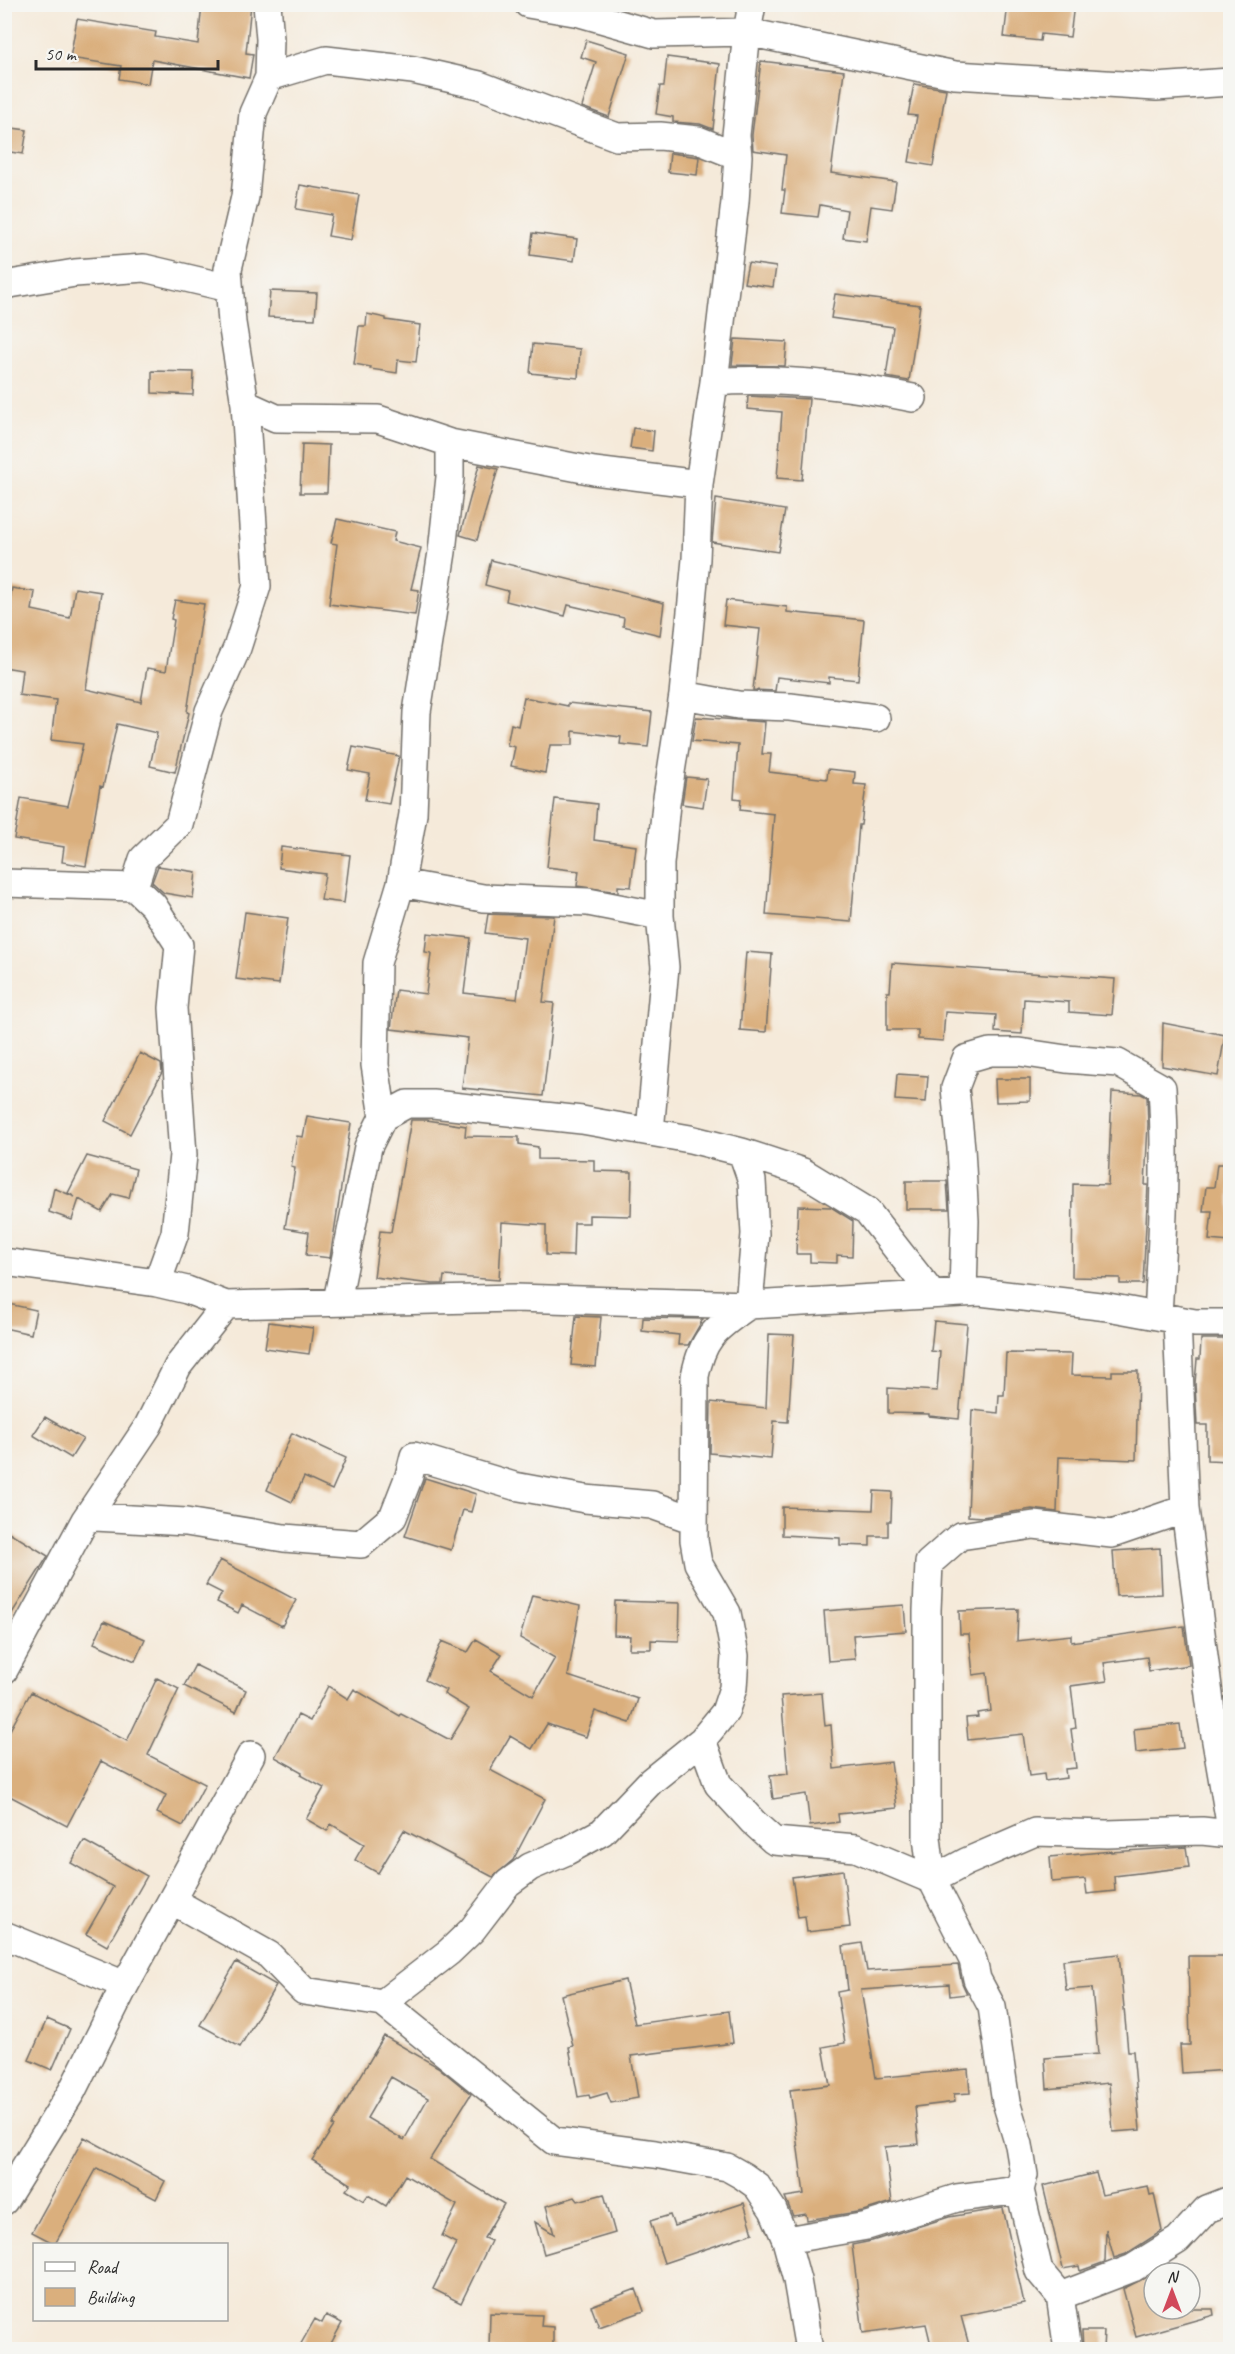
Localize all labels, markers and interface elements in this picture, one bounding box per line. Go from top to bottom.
scale bar [36,33,218,71]
text: 50 m [45,43,78,65]
legend [33,2243,228,2321]
text: Road [87,2256,120,2278]
north arrow [1142,2261,1202,2321]
text: N [1167,2267,1180,2287]
text: Building [87,2286,136,2308]

